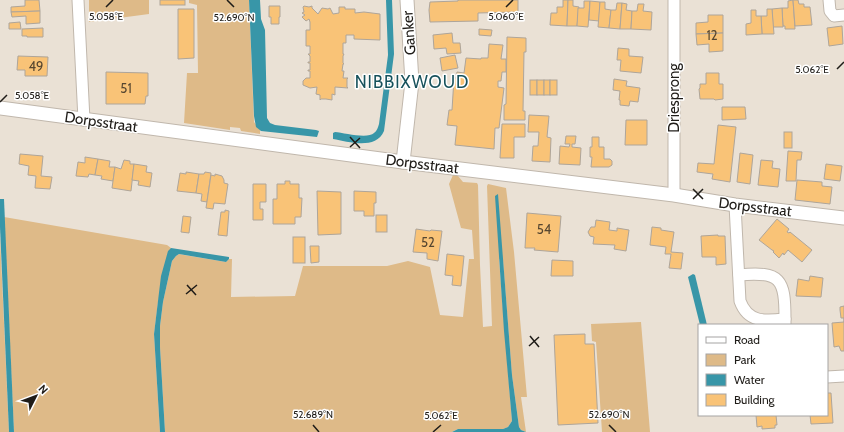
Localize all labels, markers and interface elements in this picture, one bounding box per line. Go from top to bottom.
text: 5.058°E [89,10,124,23]
street label: Ganker [398,10,420,56]
text: 5.060°E [488,10,524,23]
text: 52.690°N [213,11,255,24]
house number: 12 [706,27,718,43]
house number: 49 [29,58,43,74]
street label: Driesprong [665,63,683,133]
text: 5.062°E [795,63,829,76]
district label: NIBBIXWOUD [355,72,469,92]
house number: 51 [120,80,132,96]
text: 5.058°E [15,89,50,102]
street label: Dorpsstraat [63,108,139,136]
street label: Dorpsstraat [384,151,460,177]
street label: Dorpsstraat [717,194,793,220]
house number: 54 [537,221,552,237]
house number: 52 [421,234,435,250]
legend [698,324,828,416]
text: Road [734,332,760,347]
text: Park [734,352,756,367]
text: Water [734,372,765,387]
north arrow [16,376,56,416]
text: N [36,382,51,397]
text: Building [734,392,776,407]
text: 52.689°N [293,408,333,421]
text: 52.690°N [588,408,630,421]
text: 5.062°E [424,409,458,422]

